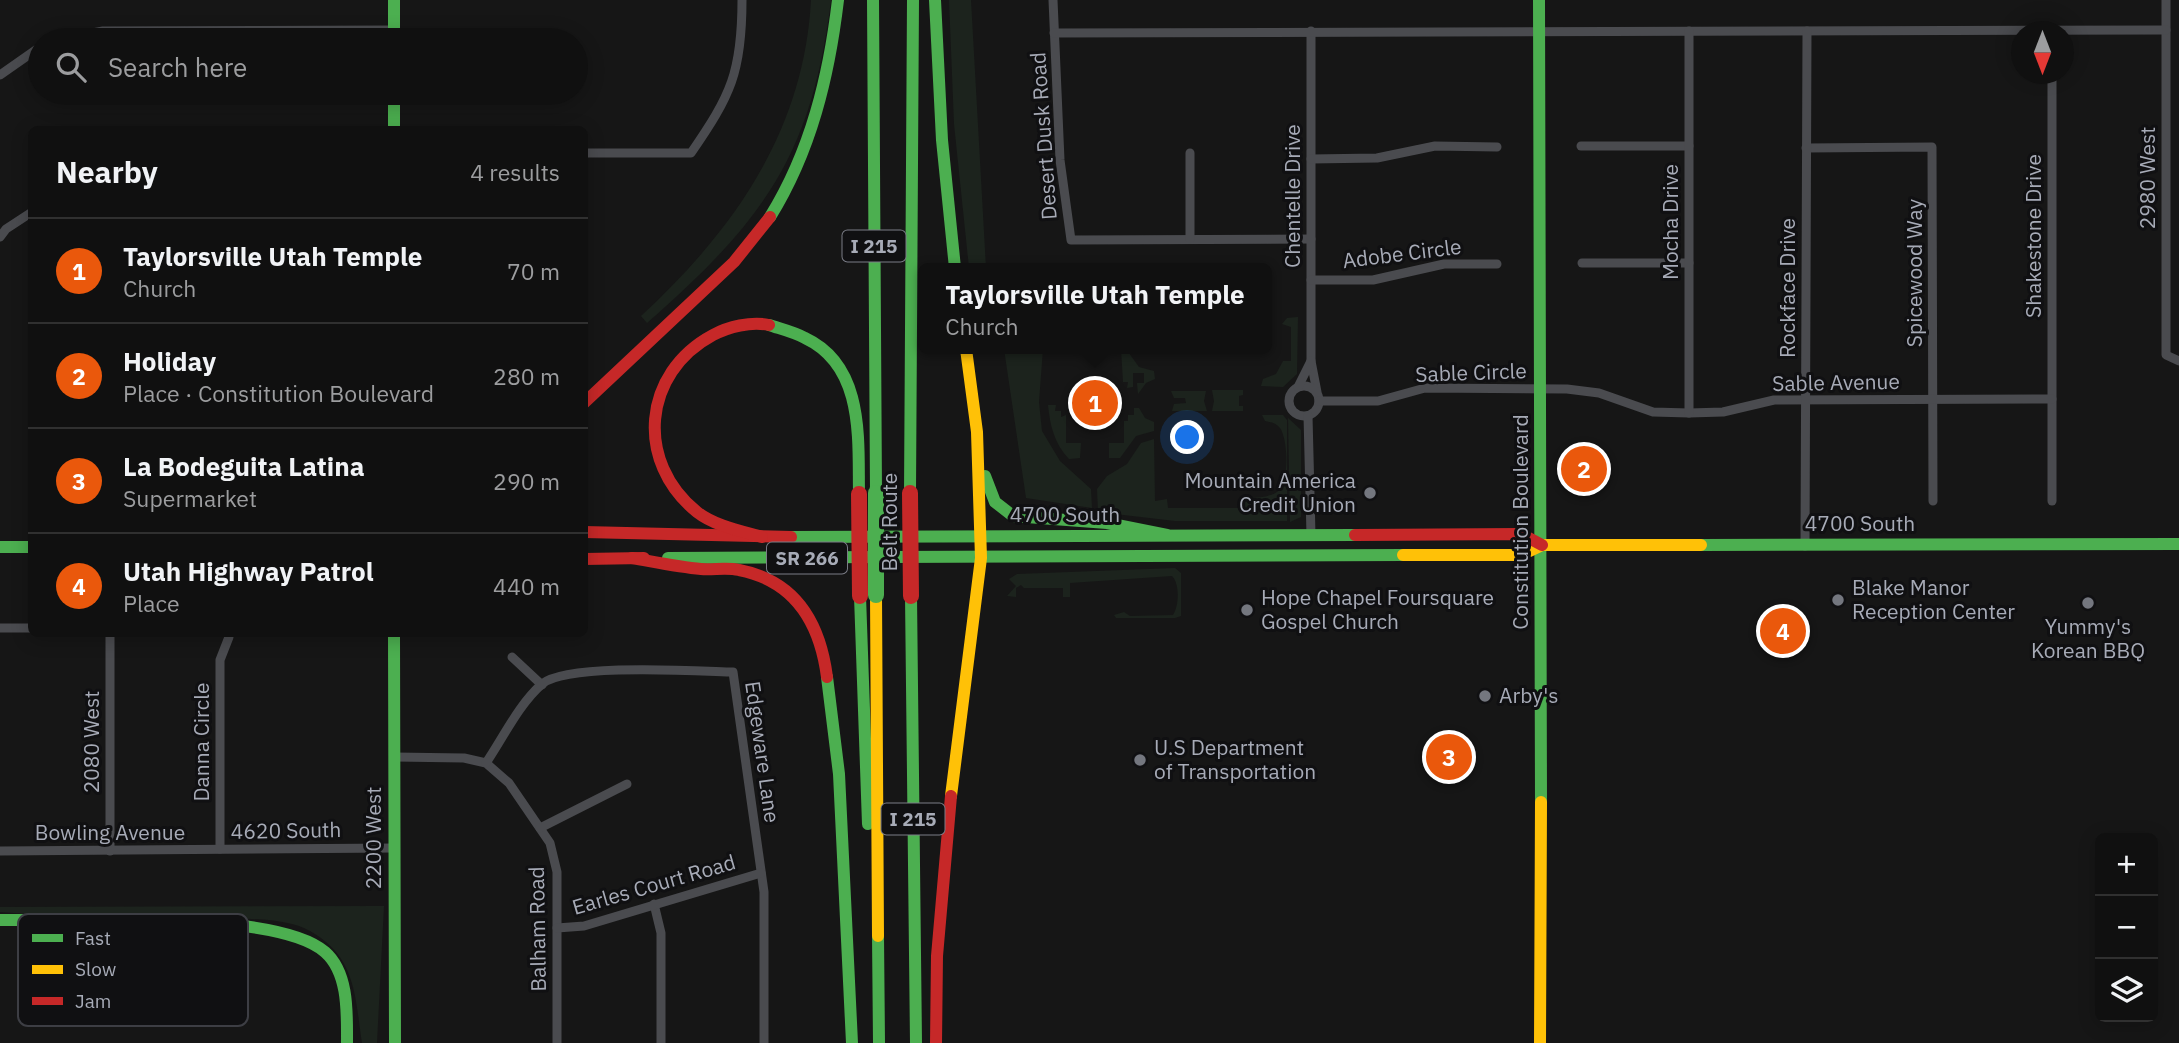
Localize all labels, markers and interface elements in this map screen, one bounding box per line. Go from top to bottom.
north arrow [2011,21,2074,84]
search box [28,28,588,105]
icon: search [52,48,90,86]
text: Search here [108,50,247,84]
street label: Desert Dusk Road [1023,51,1063,221]
street label: Chentelle Drive [1278,124,1306,268]
street label: 2980 West [2133,127,2161,229]
text: Nearby [56,152,158,191]
street label: Shakestone Drive [2019,154,2047,318]
text: 4 results [470,157,560,187]
street label: Mocha Drive [1656,164,1684,280]
street label: Spicewood Way [1900,198,1928,347]
street label: Rockface Drive [1773,218,1801,358]
road number: I 215 [842,230,906,262]
street label: Adobe Circle [1341,232,1463,274]
text: Taylorsville Utah Temple [123,239,422,273]
text: 1 [72,256,86,286]
text: 70 m [507,256,560,286]
popup [918,263,1272,354]
text: Church [123,273,196,303]
text: Taylorsville Utah Temple [945,277,1245,311]
text: Church [945,311,1019,341]
text: Holiday [123,344,216,378]
street label: Sable Circle [1415,356,1527,388]
text: 2 [72,361,86,391]
text: 280 m [493,361,560,391]
street label: Sable Avenue [1772,367,1900,397]
pin: 1 [1072,377,1118,429]
text: Place · Constitution Boulevard [123,378,434,408]
street label: Constitution Boulevard [1506,414,1534,630]
your location [1170,420,1204,454]
pin: 2 [1561,443,1607,495]
text: La Bodeguita Latina [123,449,365,483]
text: 3 [72,466,86,496]
text: 290 m [493,466,560,496]
place label: Mountain America Credit Union [1185,466,1356,518]
street label: Belt Route [875,473,903,571]
text: Supermarket [123,483,257,513]
marker: Mountain America Credit Union [1362,485,1378,501]
street label: 4700 South [1010,500,1120,528]
street label: 4700 South [1805,509,1915,537]
road number: SR 266 [767,542,847,573]
text: Utah Highway Patrol [123,554,374,588]
text: 4 [72,571,86,601]
text: 440 m [493,571,560,601]
place label: Blake Manor Reception Center [1852,573,2015,625]
place label: Hope Chapel Foursquare Gospel Church [1261,583,1494,635]
text: Place [123,588,180,618]
marker: Blake Manor Reception Center [1830,592,1846,608]
marker: Yummy's Korean BBQ [2080,595,2096,611]
marker: Hope Chapel Foursquare Gospel Church [1239,602,1255,618]
pin: 4 [1760,605,1806,657]
place label: Yummy's Korean BBQ [2031,612,2145,664]
street label: Edgeware Lane [739,679,787,825]
place label: Arby's [1499,681,1558,709]
street label: Danna Circle [187,682,215,802]
marker: Arby's [1477,688,1493,704]
street label: 2080 West [77,691,105,793]
pin: 3 [1426,731,1472,783]
place label: U.S Department of Transportation [1154,733,1316,785]
marker: U.S Department of Transportation [1132,752,1148,768]
street label: 2200 West [359,787,387,889]
road number: I 215 [881,804,944,834]
street label: 4620 South [230,815,341,845]
street label: Bowling Avenue [35,818,185,846]
map controls [2095,833,2158,1022]
button: + [2095,833,2158,896]
street label: Earles Court Road [569,847,739,921]
street label: Balham Road [522,866,552,992]
button: − [2095,896,2158,959]
legend [18,914,248,1026]
text: Fast [75,926,111,950]
text: Slow [75,957,116,981]
button: layers [2095,959,2158,1022]
text: Jam [75,989,111,1013]

